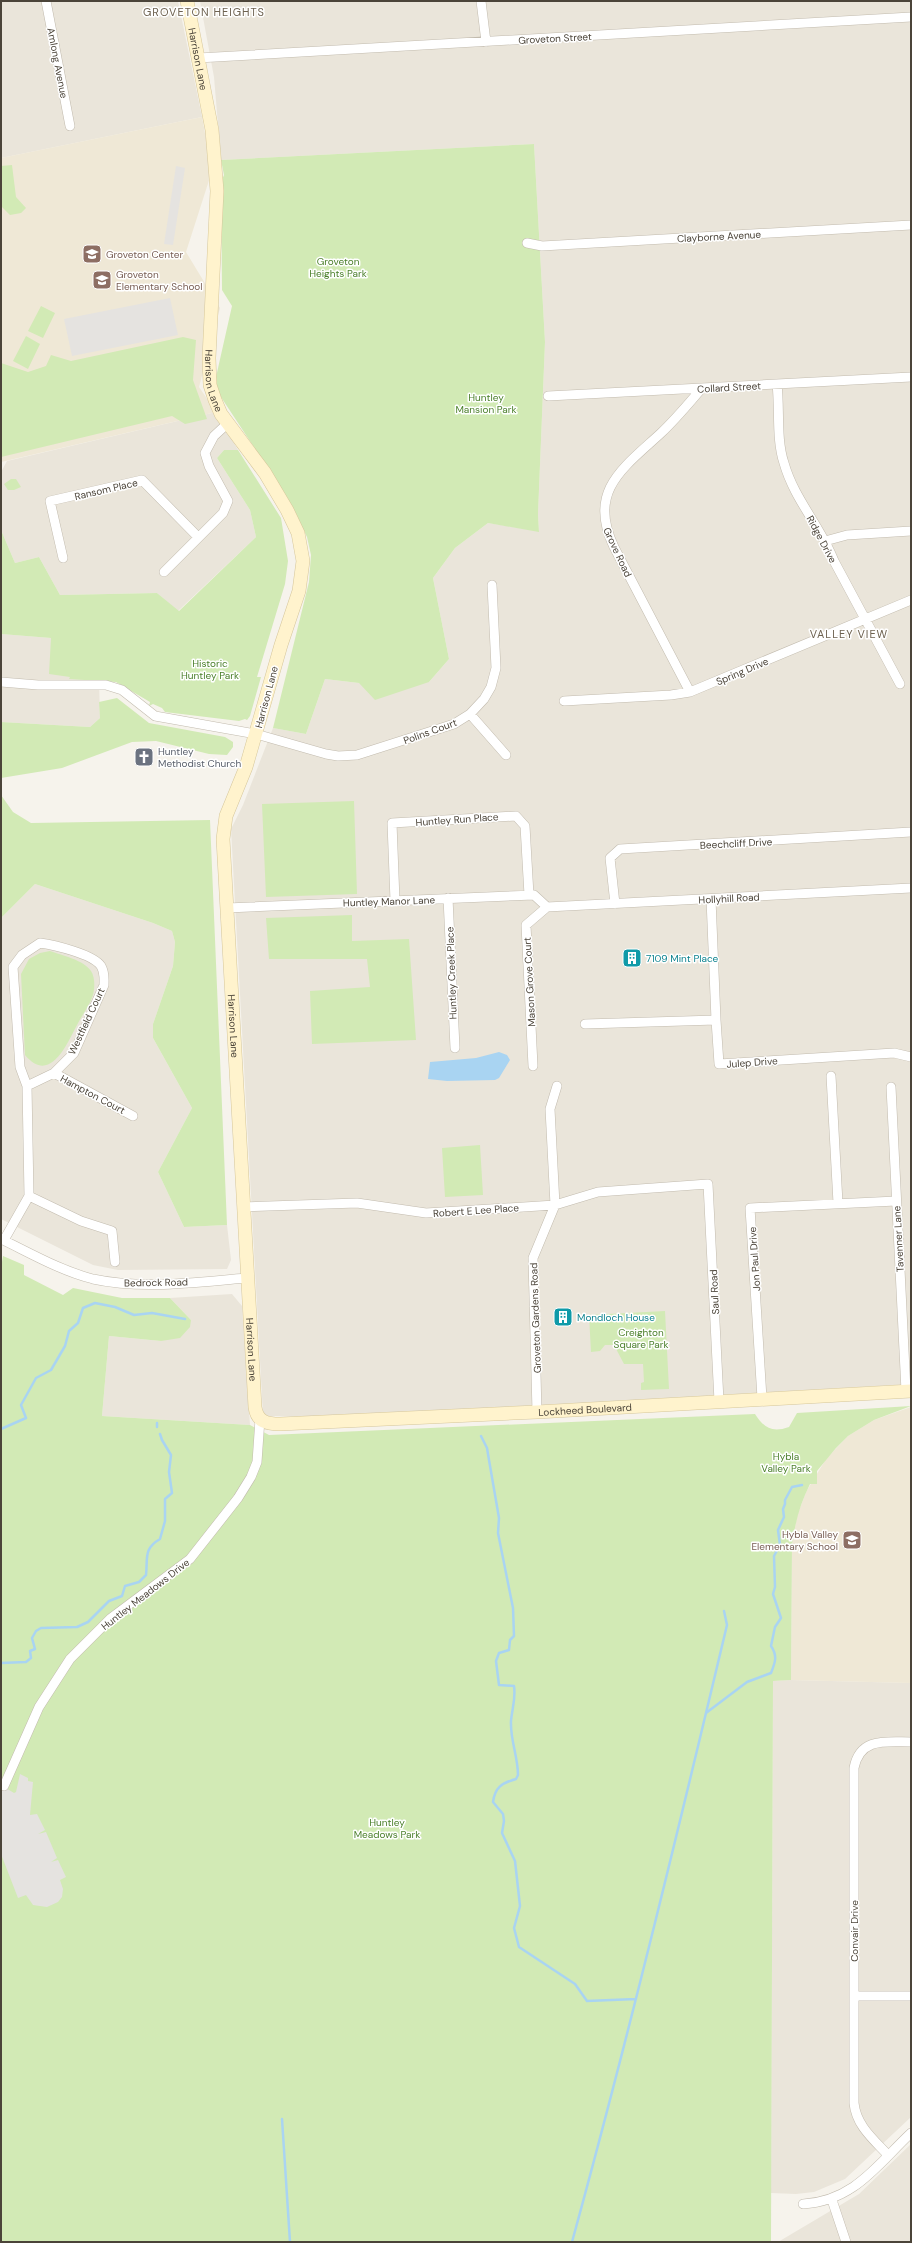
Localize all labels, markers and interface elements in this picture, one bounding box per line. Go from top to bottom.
district label: GROVETON HEIGHTS [143,5,265,19]
street label: Amlong Avenue [44,27,71,100]
street label: Harrison Lane [185,27,210,92]
street label: Groveton Street [518,30,592,47]
street label: Clayborne Avenue [677,228,762,245]
school or university icon: Groveton Center [81,243,103,265]
place label: Groveton Center [106,248,183,261]
park label: Groveton Heights Park [309,255,367,280]
place label: Groveton Elementary School [116,268,203,293]
school or university icon: Groveton Elementary School [91,269,113,291]
street label: Harrison Lane [202,349,225,414]
street label: Collard Street [697,379,761,396]
park label: Huntley Mansion Park [455,391,517,416]
street label: Ransom Place [73,476,139,503]
street label: Ridge Drive [804,513,840,566]
street label: Grove Road [600,525,635,579]
district label: VALLEY VIEW [810,627,888,641]
street label: Spring Drive [714,654,771,688]
park label: Historic Huntley Park [181,657,239,682]
street label: Harrison Lane [252,664,281,729]
street label: Polins Court [402,716,459,747]
place label: Huntley Methodist Church [158,745,241,770]
church icon: Huntley Methodist Church [133,746,155,768]
street label: Huntley Run Place [415,810,499,829]
street label: Beechcliff Drive [700,835,773,852]
street label: Hollyhill Road [698,890,760,907]
street label: Huntley Manor Lane [343,893,436,910]
street label: Huntley Creek Place [443,926,460,1020]
street label: Mason Grove Court [521,937,538,1027]
building icon: 7109 Mint Place [621,947,643,969]
place label: 7109 Mint Place [646,952,719,965]
street label: Westfield Court [65,986,108,1057]
street label: Harrison Lane [225,994,241,1059]
street label: Julep Drive [726,1054,778,1071]
street label: Hampton Court [58,1072,128,1117]
street label: Robert E Lee Place [433,1201,520,1220]
street label: Tavenner Lane [890,1205,907,1273]
street label: Jon Paul Drive [746,1226,763,1292]
street label: Groveton Gardens Road [527,1262,544,1373]
street label: Saul Road [707,1269,722,1315]
street label: Bedrock Road [124,1275,188,1290]
building icon: Mondloch House [552,1306,574,1328]
place label: Mondloch House [577,1311,655,1324]
street label: Harrison Lane [243,1317,260,1382]
park label: Creighton Square Park [614,1326,668,1351]
street label: Lockheed Boulevard [538,1401,632,1419]
park label: Hybla Valley Park [761,1450,811,1475]
place label: Hybla Valley Elementary School [751,1528,838,1553]
school or university icon: Hybla Valley Elementary School [841,1529,863,1551]
street label: Huntley Meadows Drive [98,1556,192,1633]
park label: Huntley Meadows Park [354,1816,420,1841]
street label: Convair Drive [848,1900,861,1962]

